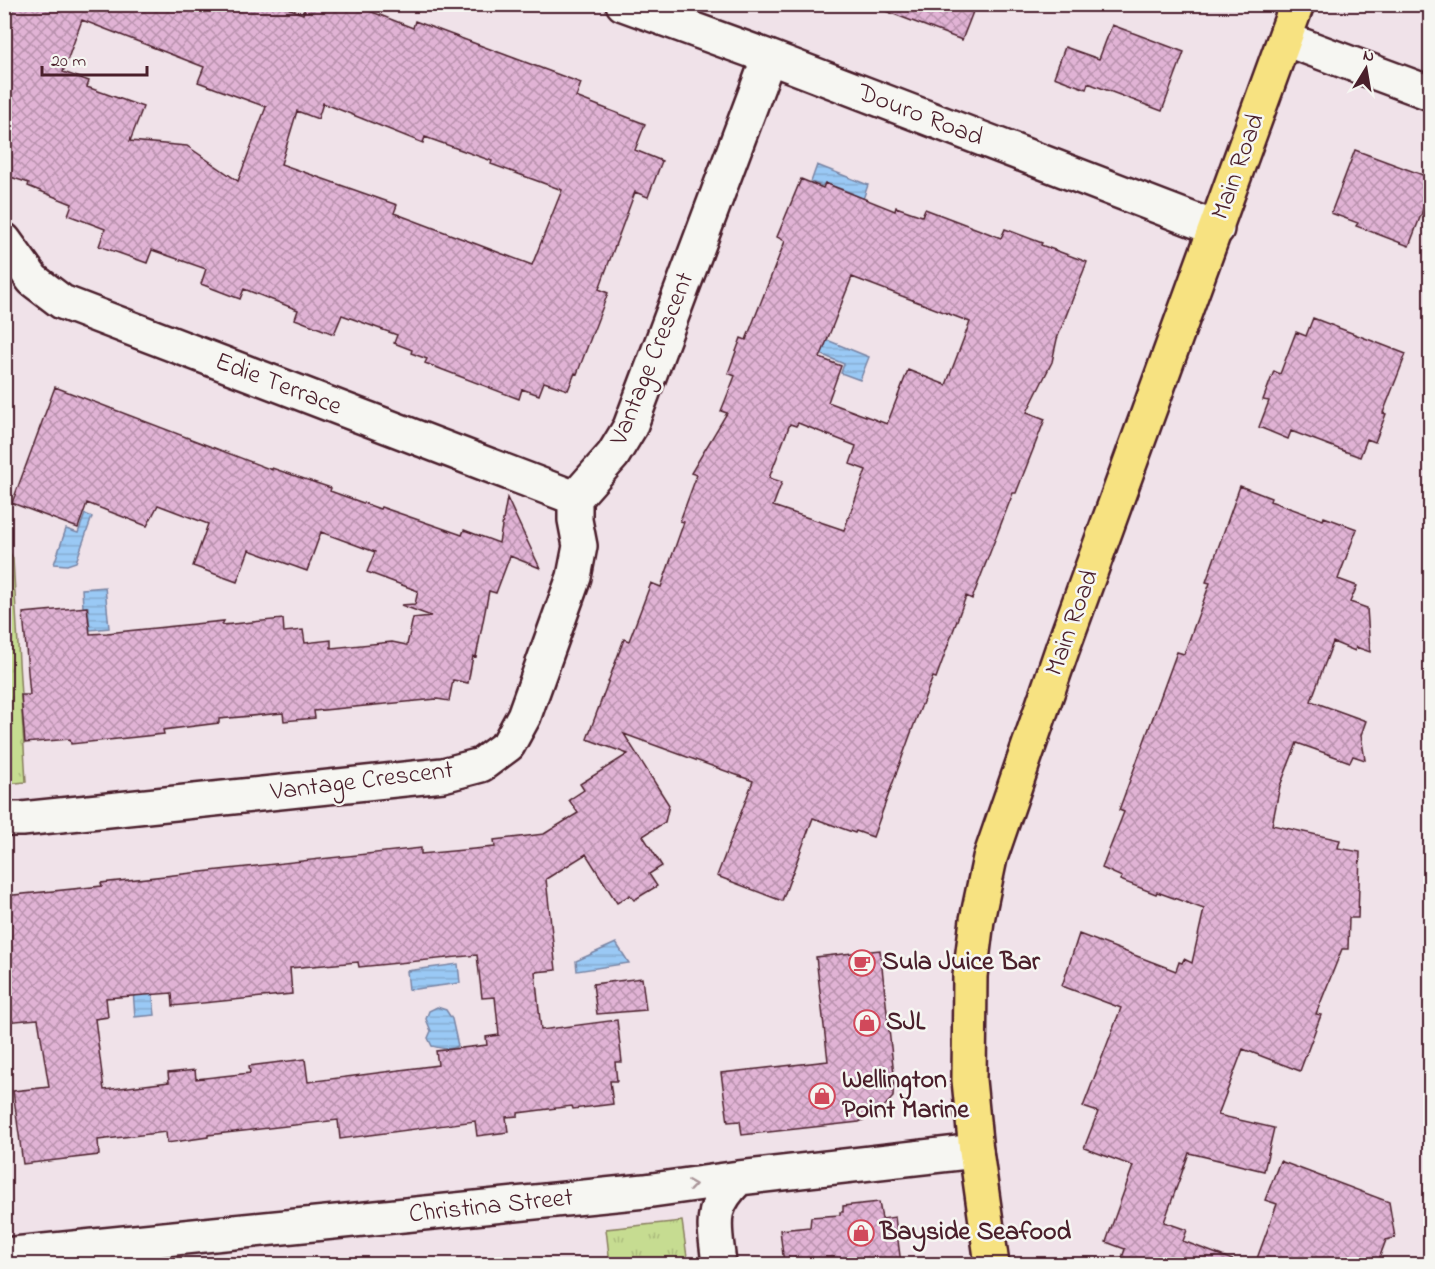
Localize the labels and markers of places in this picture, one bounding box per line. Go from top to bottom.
place label: Sula Juice Bar [882,944,1041,982]
cafe icon: Sula Juice Bar [847,948,877,978]
place label: SJL [886,1004,926,1042]
shop icon: SJL [852,1008,882,1038]
place label: Wellington Point Marine [842,1062,970,1130]
shop icon: Wellington Point Marine [807,1081,837,1111]
place label: Bayside Seafood [879,1214,1072,1252]
shop icon: Bayside Seafood [846,1218,876,1248]

